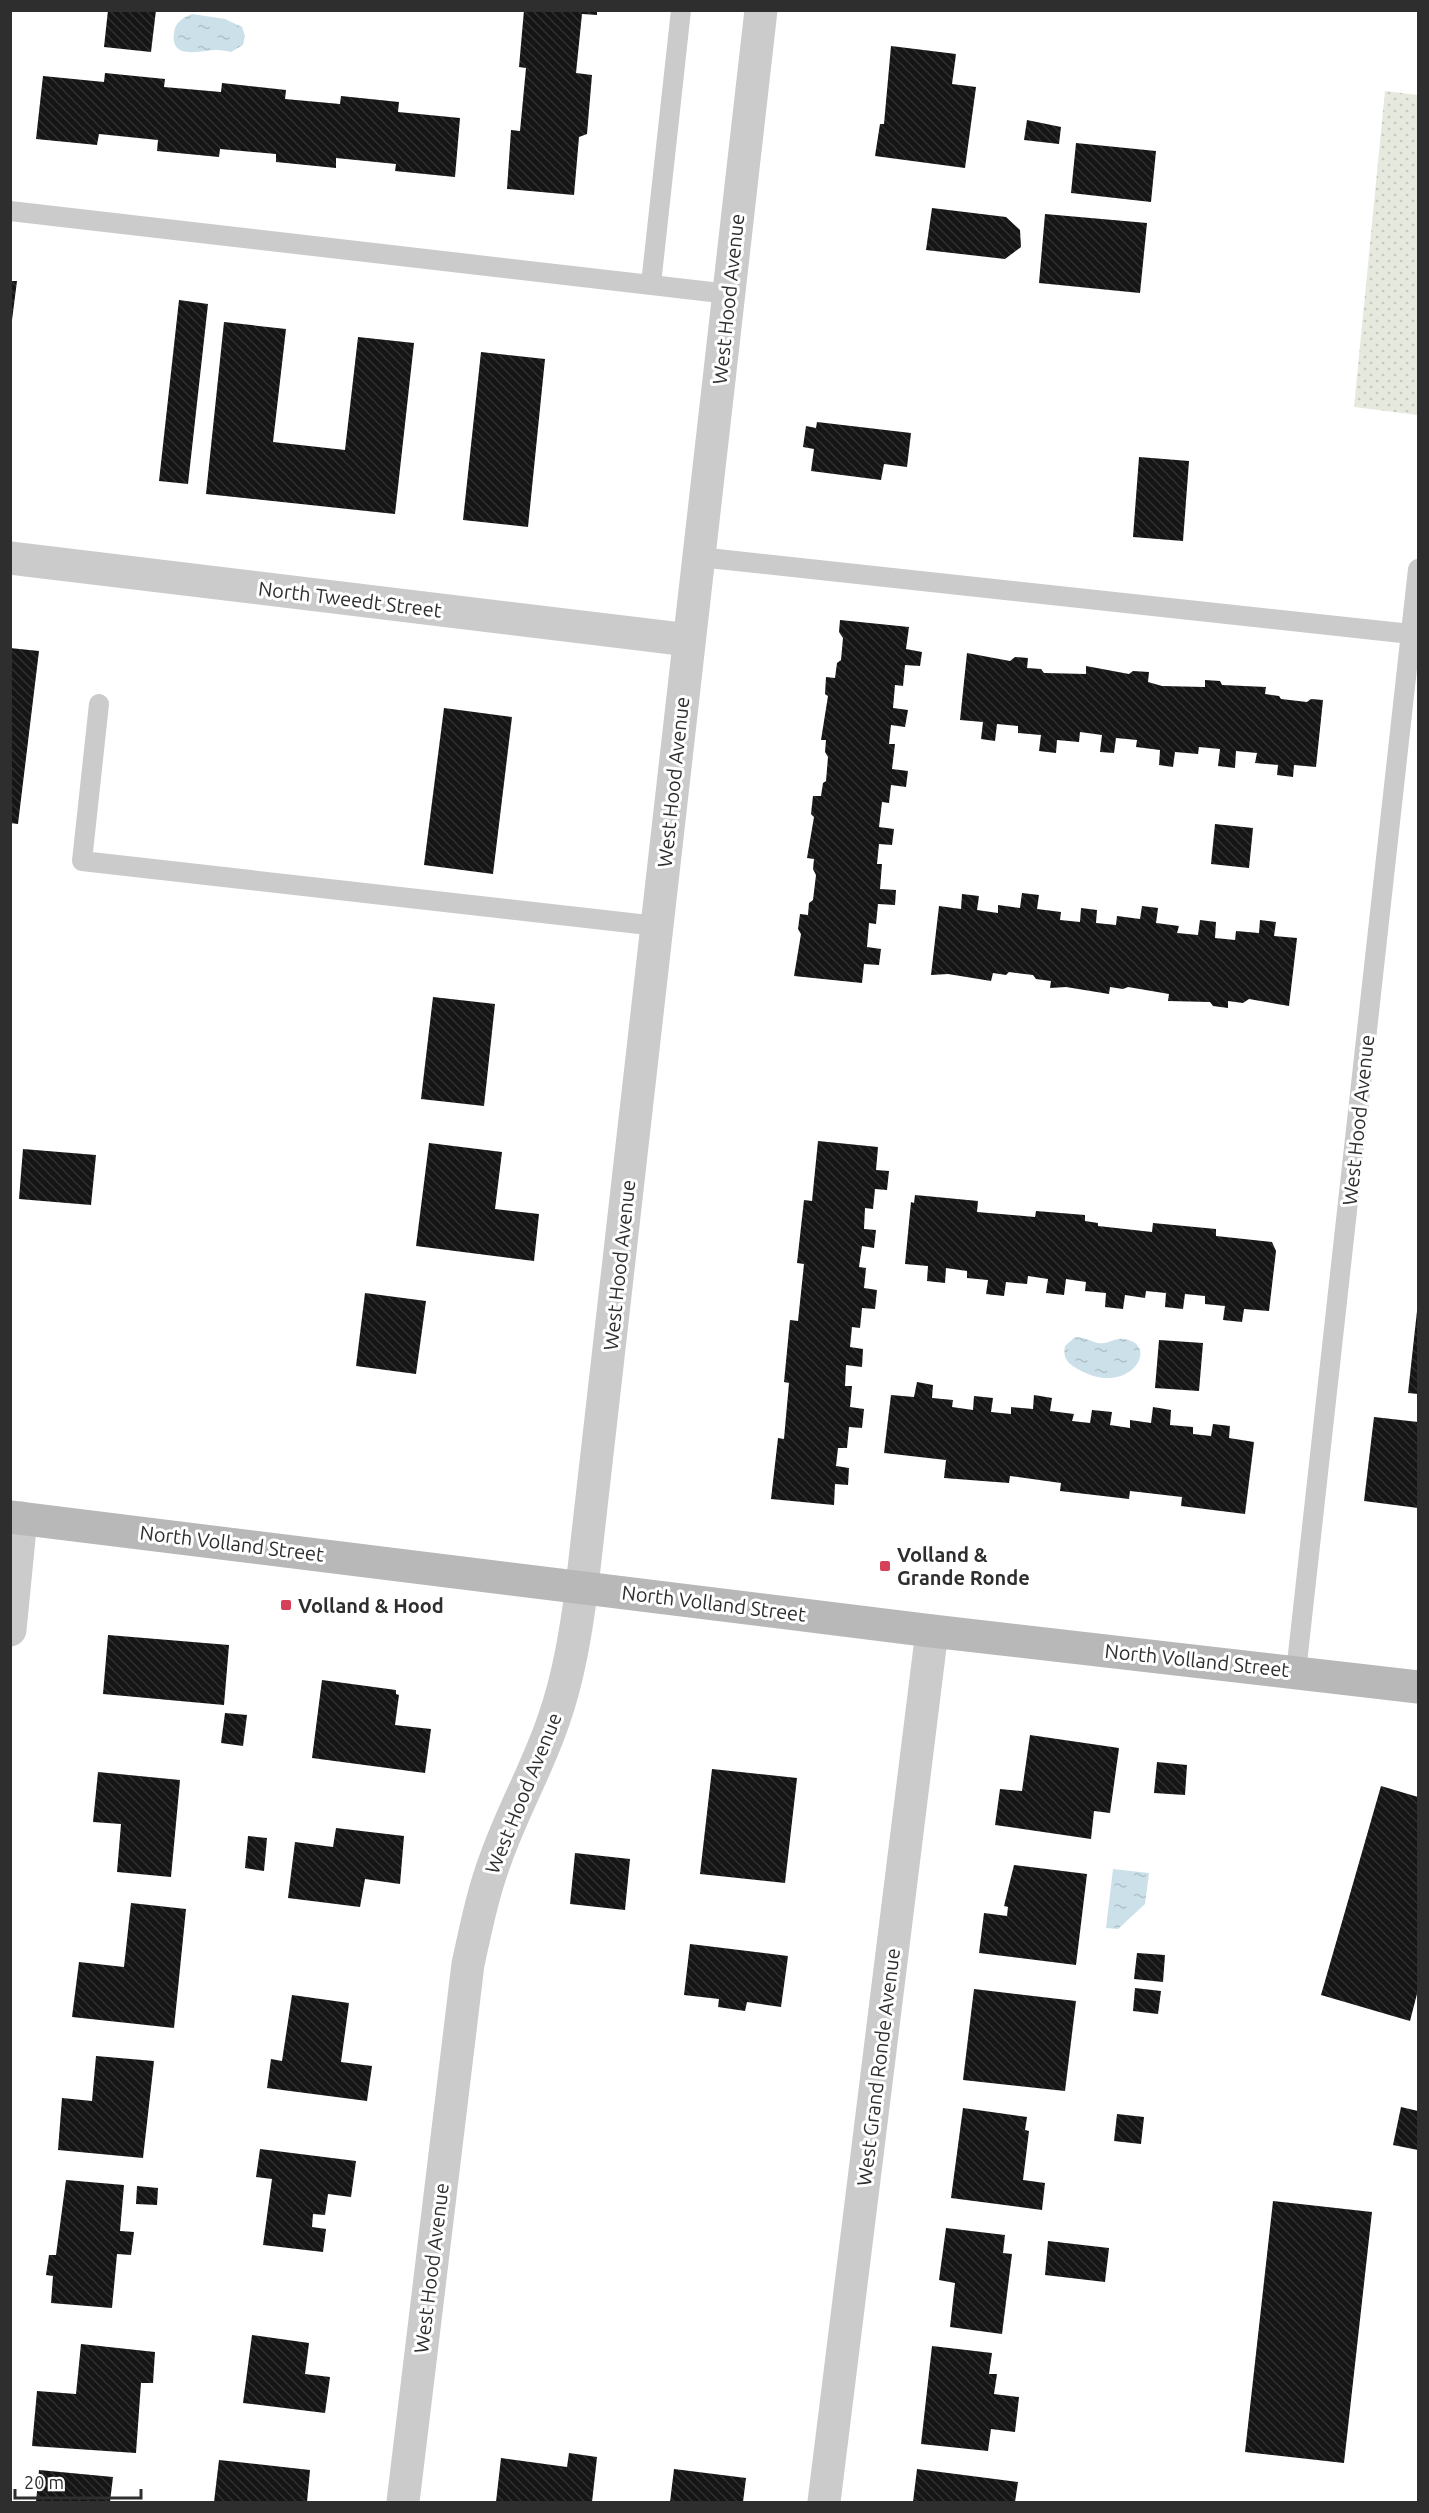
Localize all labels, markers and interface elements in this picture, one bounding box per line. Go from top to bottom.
street label: West Hood Avenue [708,213,748,385]
street label: North Tweedt Street [257,576,443,622]
street label: West Hood Avenue [653,696,693,868]
street label: West Hood Avenue [1338,1034,1378,1206]
street label: West Hood Avenue [599,1179,639,1351]
street label: North Volland Street [139,1520,326,1566]
place label: Volland & Grande Ronde [897,1543,1030,1589]
marker: Volland & Grande Ronde [878,1559,892,1573]
street label: North Volland Street [621,1580,808,1626]
place label: Volland & Hood [298,1594,444,1617]
marker: Volland & Hood [279,1598,293,1612]
street label: North Volland Street [1104,1639,1291,1681]
street label: West Hood Avenue [480,1709,566,1877]
street label: West Grand Ronde Avenue [852,1947,904,2187]
street label: West Hood Avenue [409,2182,453,2354]
scale bar [15,2462,141,2500]
text: 20 m [24,2472,64,2492]

